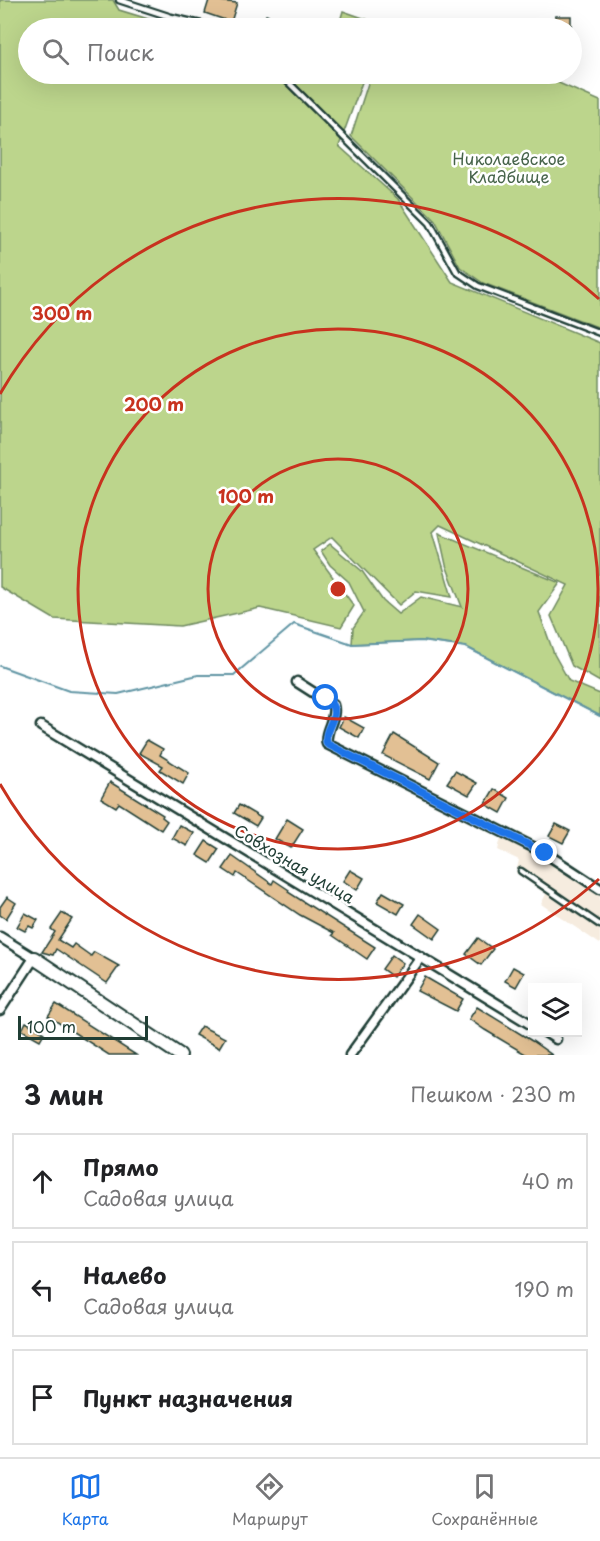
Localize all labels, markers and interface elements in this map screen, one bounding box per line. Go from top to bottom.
search box [18,18,582,84]
icon: search [39,35,72,68]
text: Поиск [87,35,154,68]
park label: Николаевское Кладбище [452,146,566,188]
text: 300 m [32,299,92,326]
text: 200 m [124,390,184,417]
text: 100 m [218,482,274,509]
centre of rings [328,579,348,599]
route start [312,684,338,710]
street label: Совхозная улица [230,818,360,908]
route end [531,839,557,865]
map controls [528,983,582,1037]
button: layers [528,983,582,1037]
scale bar [18,1013,148,1040]
text: 100 m [27,1014,76,1038]
text: 3 мин [24,1075,104,1114]
text: Пешком · 230 m [411,1079,576,1109]
text: Прямо [83,1150,158,1183]
icon: ahead [26,1165,59,1198]
text: 40 m [522,1166,574,1196]
text: Садовая улица [83,1183,233,1213]
text: Налево [83,1258,166,1291]
icon: left [26,1273,59,1306]
text: 190 m [515,1274,574,1304]
text: Садовая улица [83,1291,233,1321]
icon: arrive [26,1381,59,1414]
text: Пункт назначения [83,1381,293,1414]
tab: Карта [62,1470,109,1530]
tab: Маршрут [232,1470,308,1530]
tab: Сохранённые [431,1470,538,1530]

